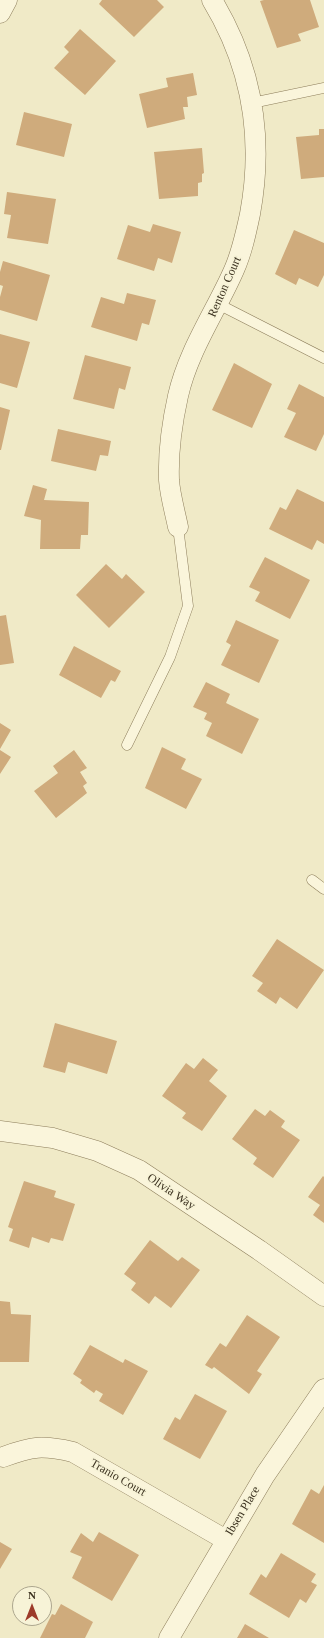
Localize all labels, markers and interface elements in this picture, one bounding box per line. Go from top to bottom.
street label: Renton Court [205,254,245,320]
street label: Olivia Way [144,1171,198,1213]
street label: Tranio Court [88,1456,148,1500]
street label: Ibsen Place [223,1484,263,1538]
north arrow [12,1586,52,1626]
text: N [28,1589,36,1601]

